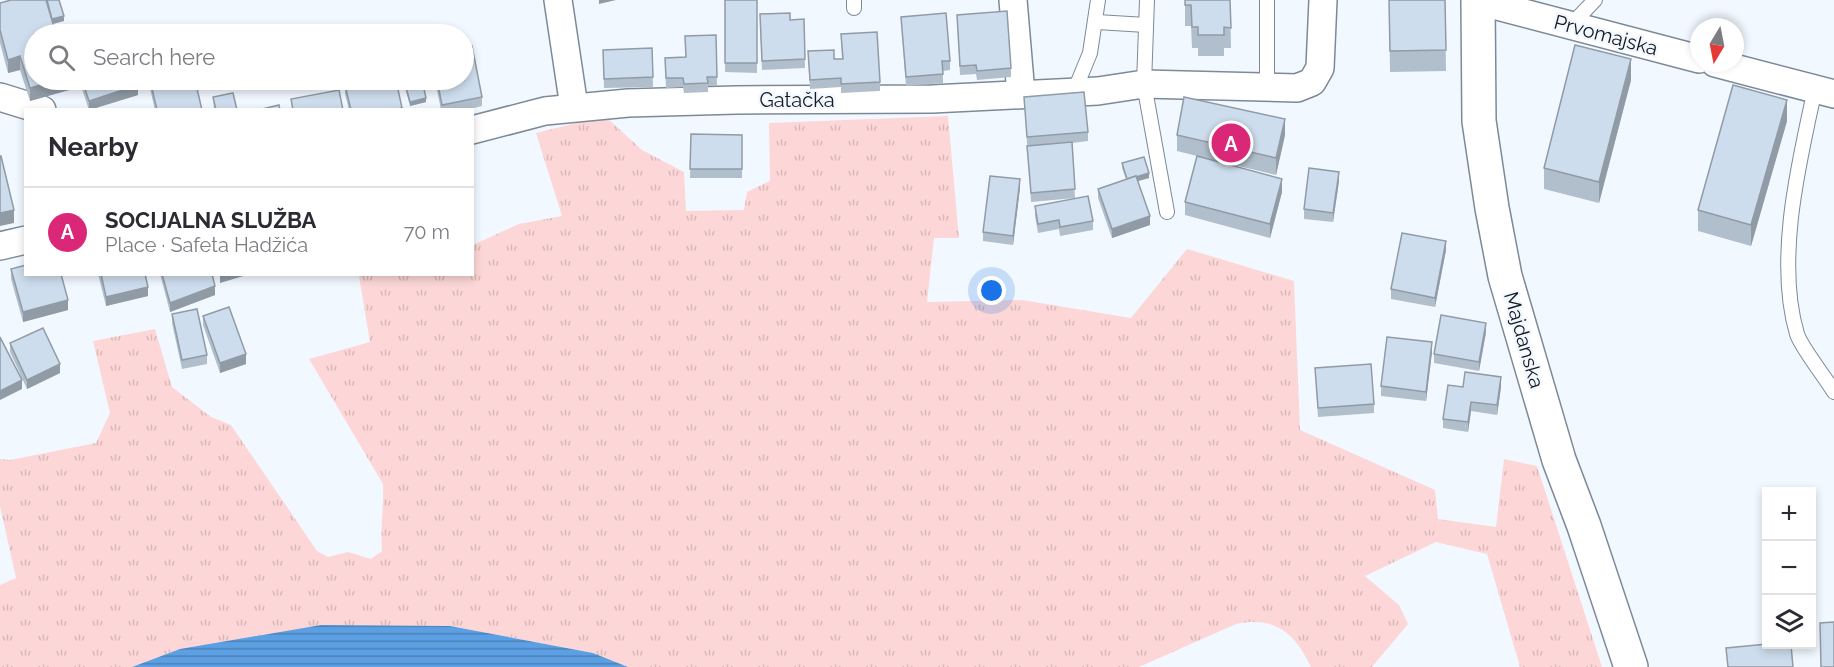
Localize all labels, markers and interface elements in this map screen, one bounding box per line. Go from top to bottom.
street label: Prvomajska [1551,10,1661,60]
north arrow [1690,18,1744,72]
search box [24,24,474,90]
icon: search [45,41,78,74]
text: Search here [93,44,215,70]
street label: Gatačka [759,88,835,112]
pin: A [1212,120,1250,166]
text: Nearby [48,132,138,162]
text: SOCIJALNA SLUŽBA [105,207,316,233]
text: A [61,220,74,244]
text: 70 m [404,220,450,244]
text: Place · Safeta Hadžića [105,233,308,257]
your location [977,276,1006,305]
street label: Majdanska [1499,289,1549,391]
map controls [1762,487,1816,649]
button: + [1762,487,1816,541]
button: − [1762,541,1816,595]
button: layers [1762,595,1816,649]

